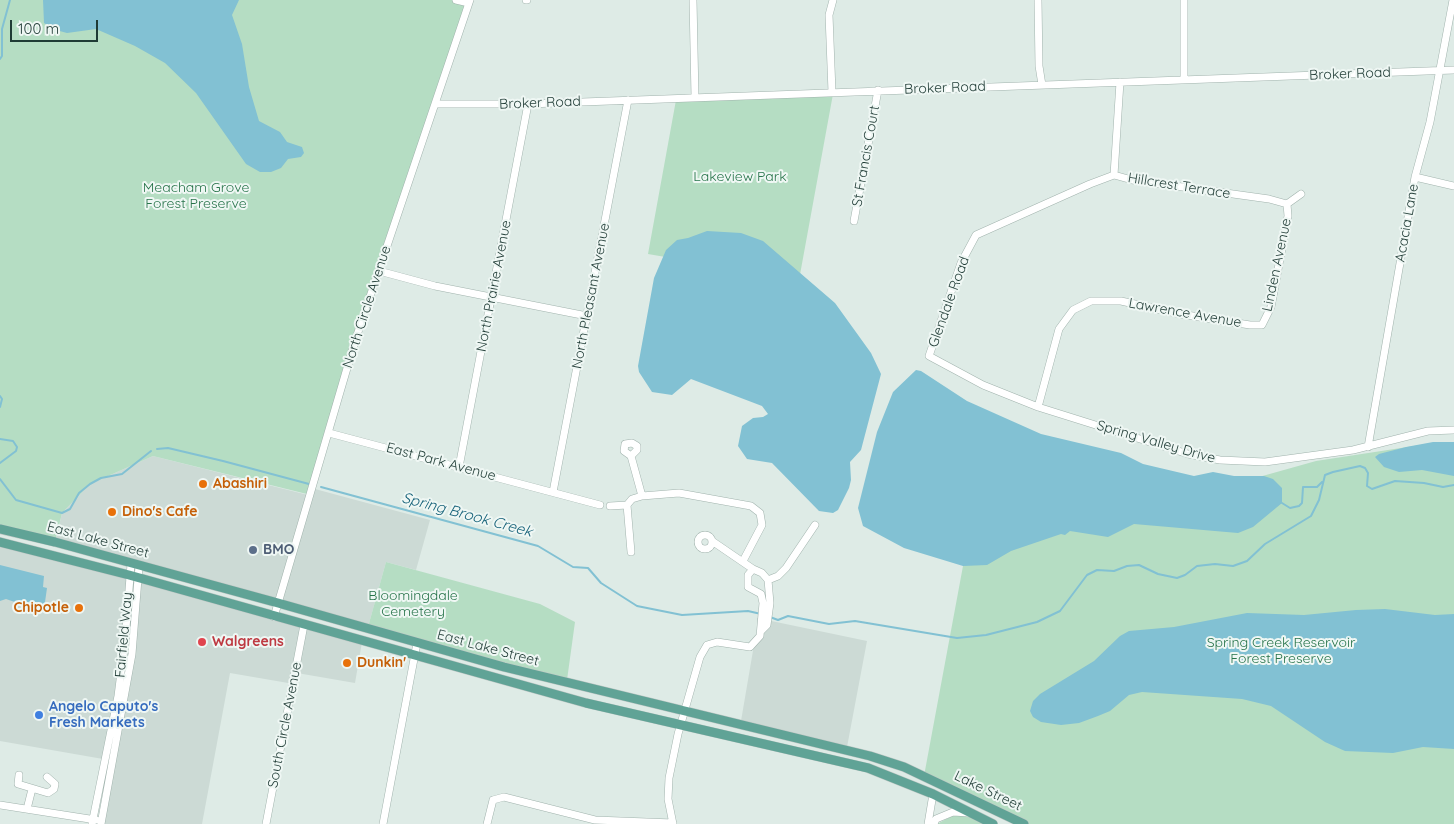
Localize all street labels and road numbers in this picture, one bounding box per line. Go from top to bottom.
street label: Broker Road [1309,64,1391,84]
street label: Broker Road [904,78,986,98]
street label: Broker Road [499,93,581,113]
street label: St Francis Court [849,104,883,208]
street label: Hillcrest Terrace [1126,170,1232,202]
street label: Acacia Lane [1392,183,1422,263]
street label: Linden Avenue [1259,217,1295,313]
street label: North Prairie Avenue [473,219,515,353]
street label: North Pleasant Avenue [569,222,613,370]
street label: North Circle Avenue [339,244,395,370]
street label: Glendale Road [925,254,973,350]
street label: Lawrence Avenue [1127,295,1243,331]
street label: Spring Valley Drive [1095,417,1217,467]
street label: East Park Avenue [384,439,498,485]
street label: East Lake Street [45,518,151,562]
street label: Fairfield Way [112,592,136,678]
street label: East Lake Street [435,626,541,670]
street label: South Circle Avenue [265,661,305,789]
street label: Lake Street [951,767,1025,815]

